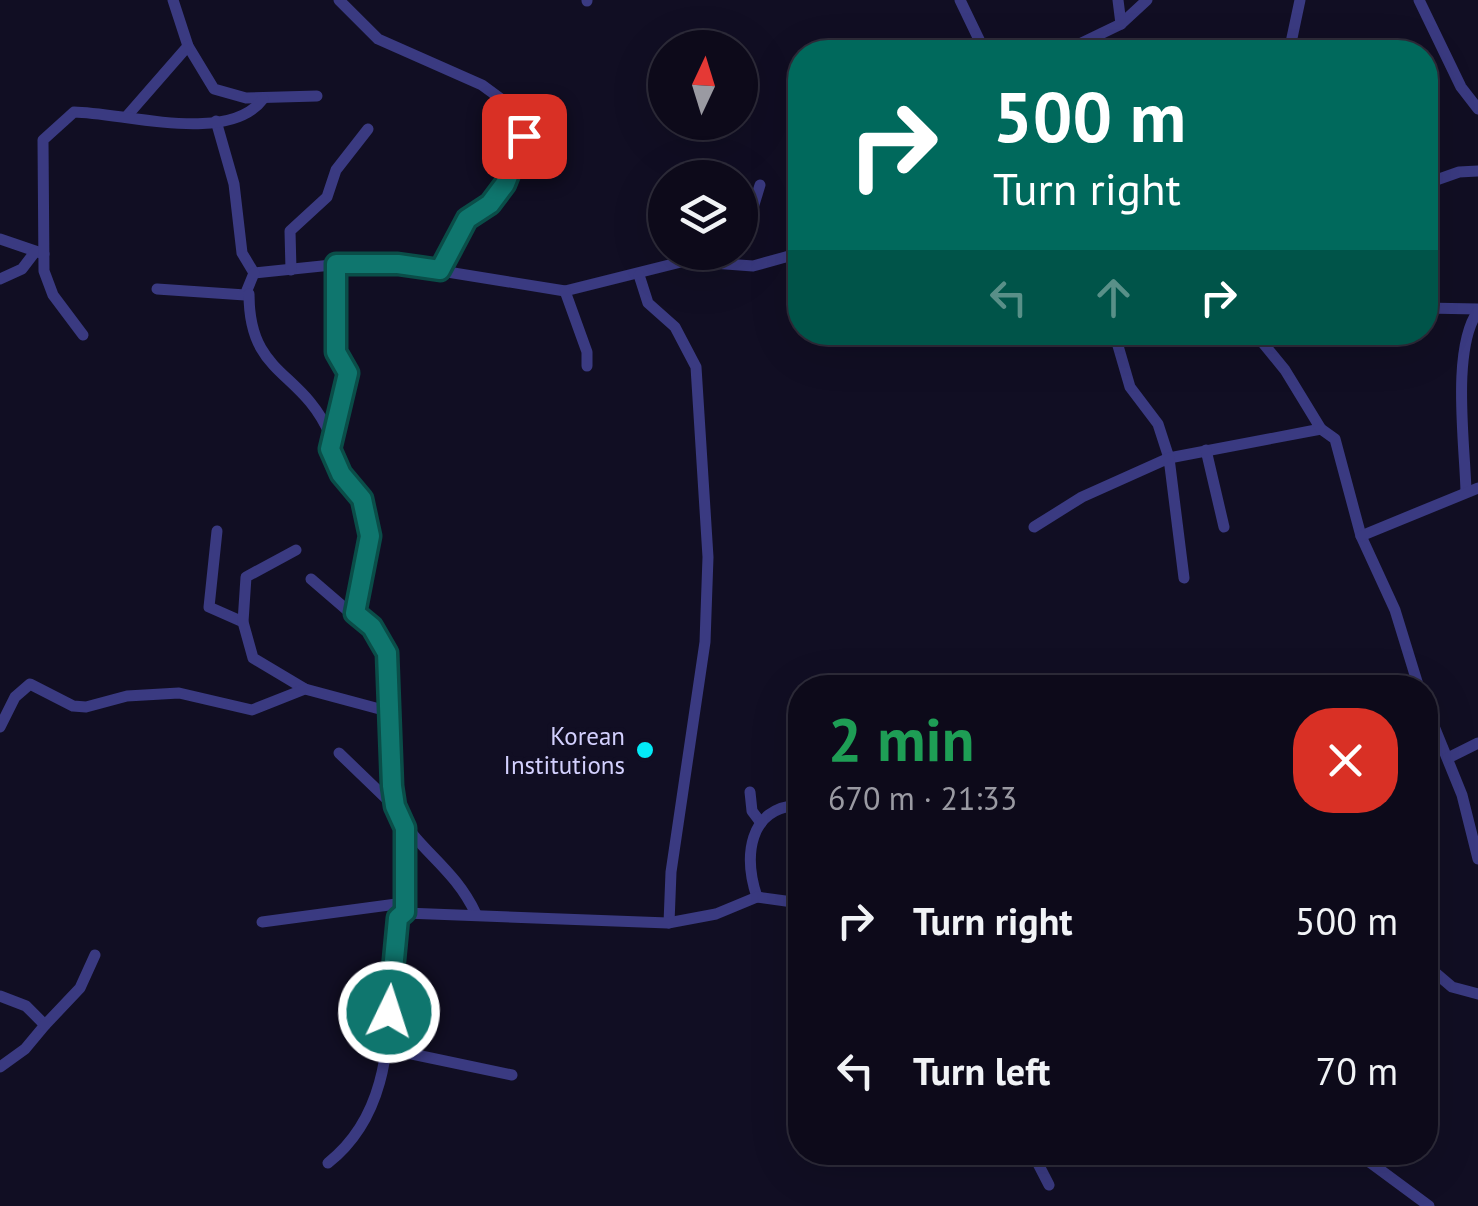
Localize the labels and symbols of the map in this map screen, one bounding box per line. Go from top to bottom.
north arrow [648,30,758,140]
pin [482,94,567,179]
place label: Korean Institutions [504,720,625,781]
marker: Korean Institutions [634,739,656,761]
position arrow [337,960,441,1064]

